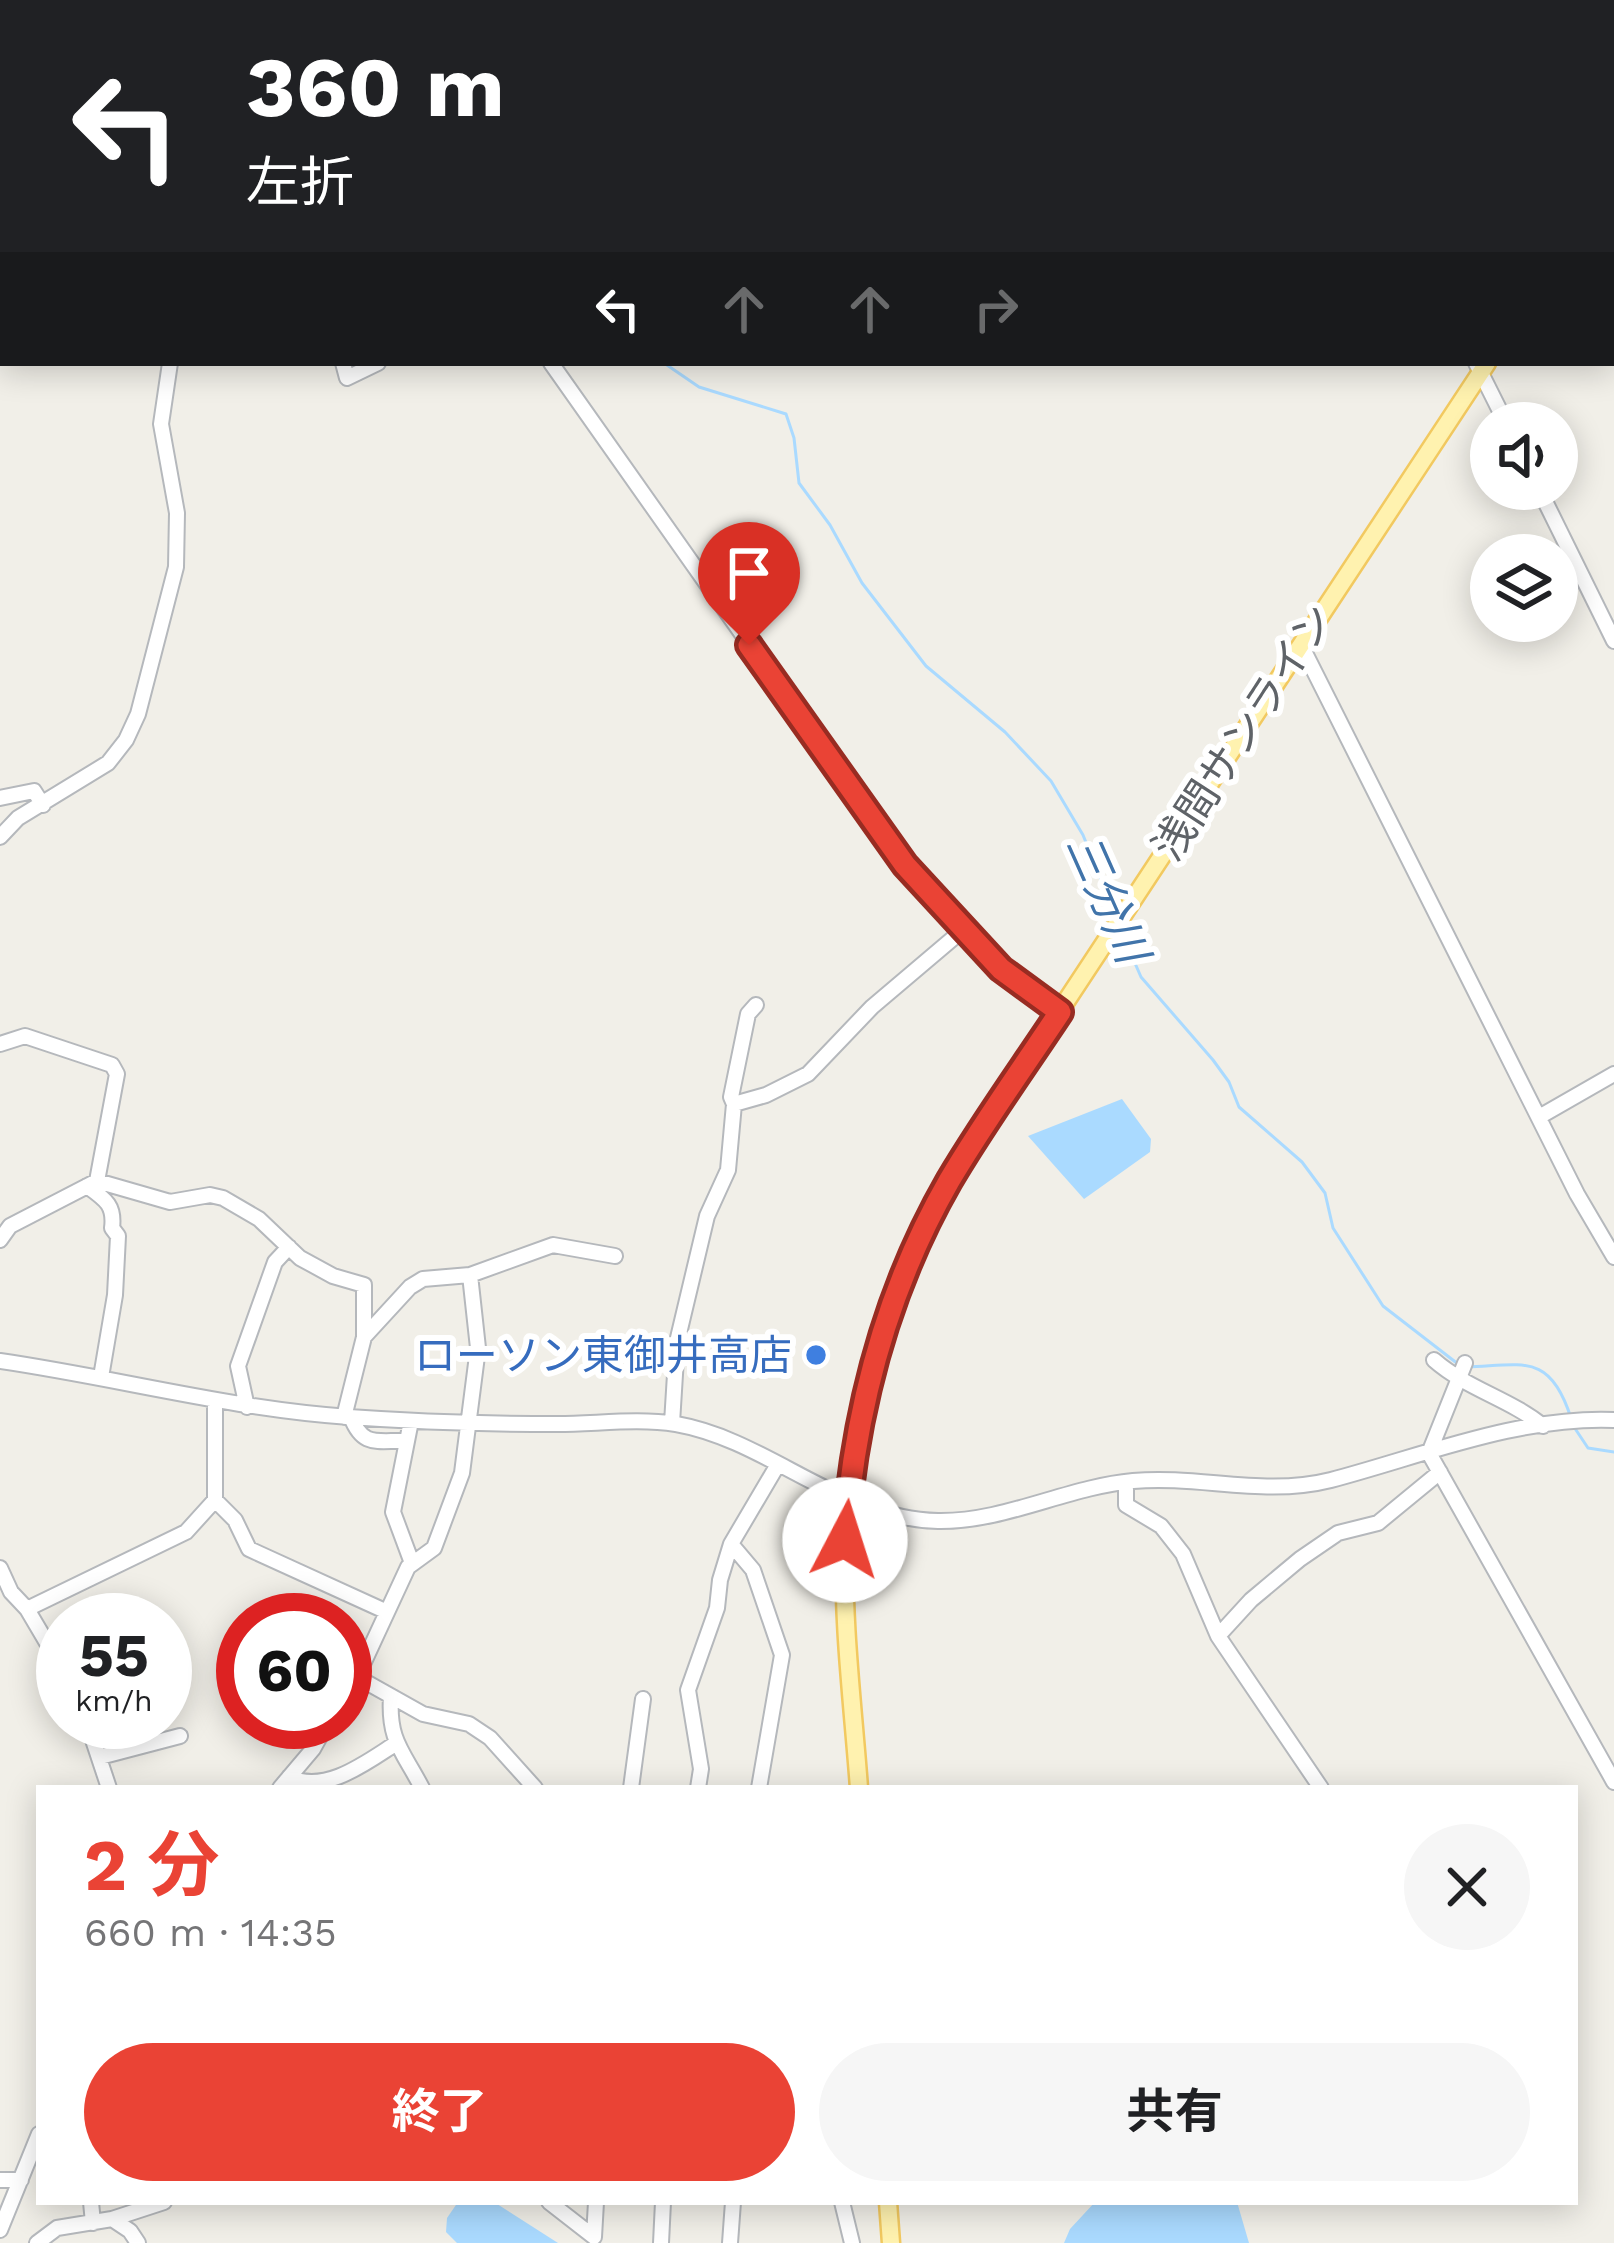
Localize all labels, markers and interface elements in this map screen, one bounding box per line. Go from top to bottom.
text: 360 m [246,38,505,136]
icon: left [48,48,204,204]
text: 左折 [246,151,354,214]
icon: left [585,276,651,342]
icon: ahead [711,276,777,342]
icon: ahead [837,276,903,342]
icon: right [963,276,1029,342]
map controls [1470,402,1578,642]
button: sound [1470,402,1578,510]
pin [698,522,800,645]
button: layers [1470,534,1578,642]
icon: arrive [716,540,782,606]
street label: 浅間サンライン [1143,596,1344,869]
water label: 三分川 [1056,826,1161,974]
place label: ローソン東御井高店 [414,1331,792,1380]
marker: ローソン東御井高店 [803,1342,829,1368]
position arrow [782,1477,908,1603]
speed limit sign: 60 [216,1593,372,1749]
text: 55 [79,1620,149,1691]
text: km/h [75,1683,153,1718]
text: 2 分 [84,1823,220,1907]
button: close [1404,1824,1530,1950]
text: 660 m · 14:35 [84,1910,337,1955]
button: 終了 [84,2043,795,2181]
button: 共有 [819,2043,1530,2181]

